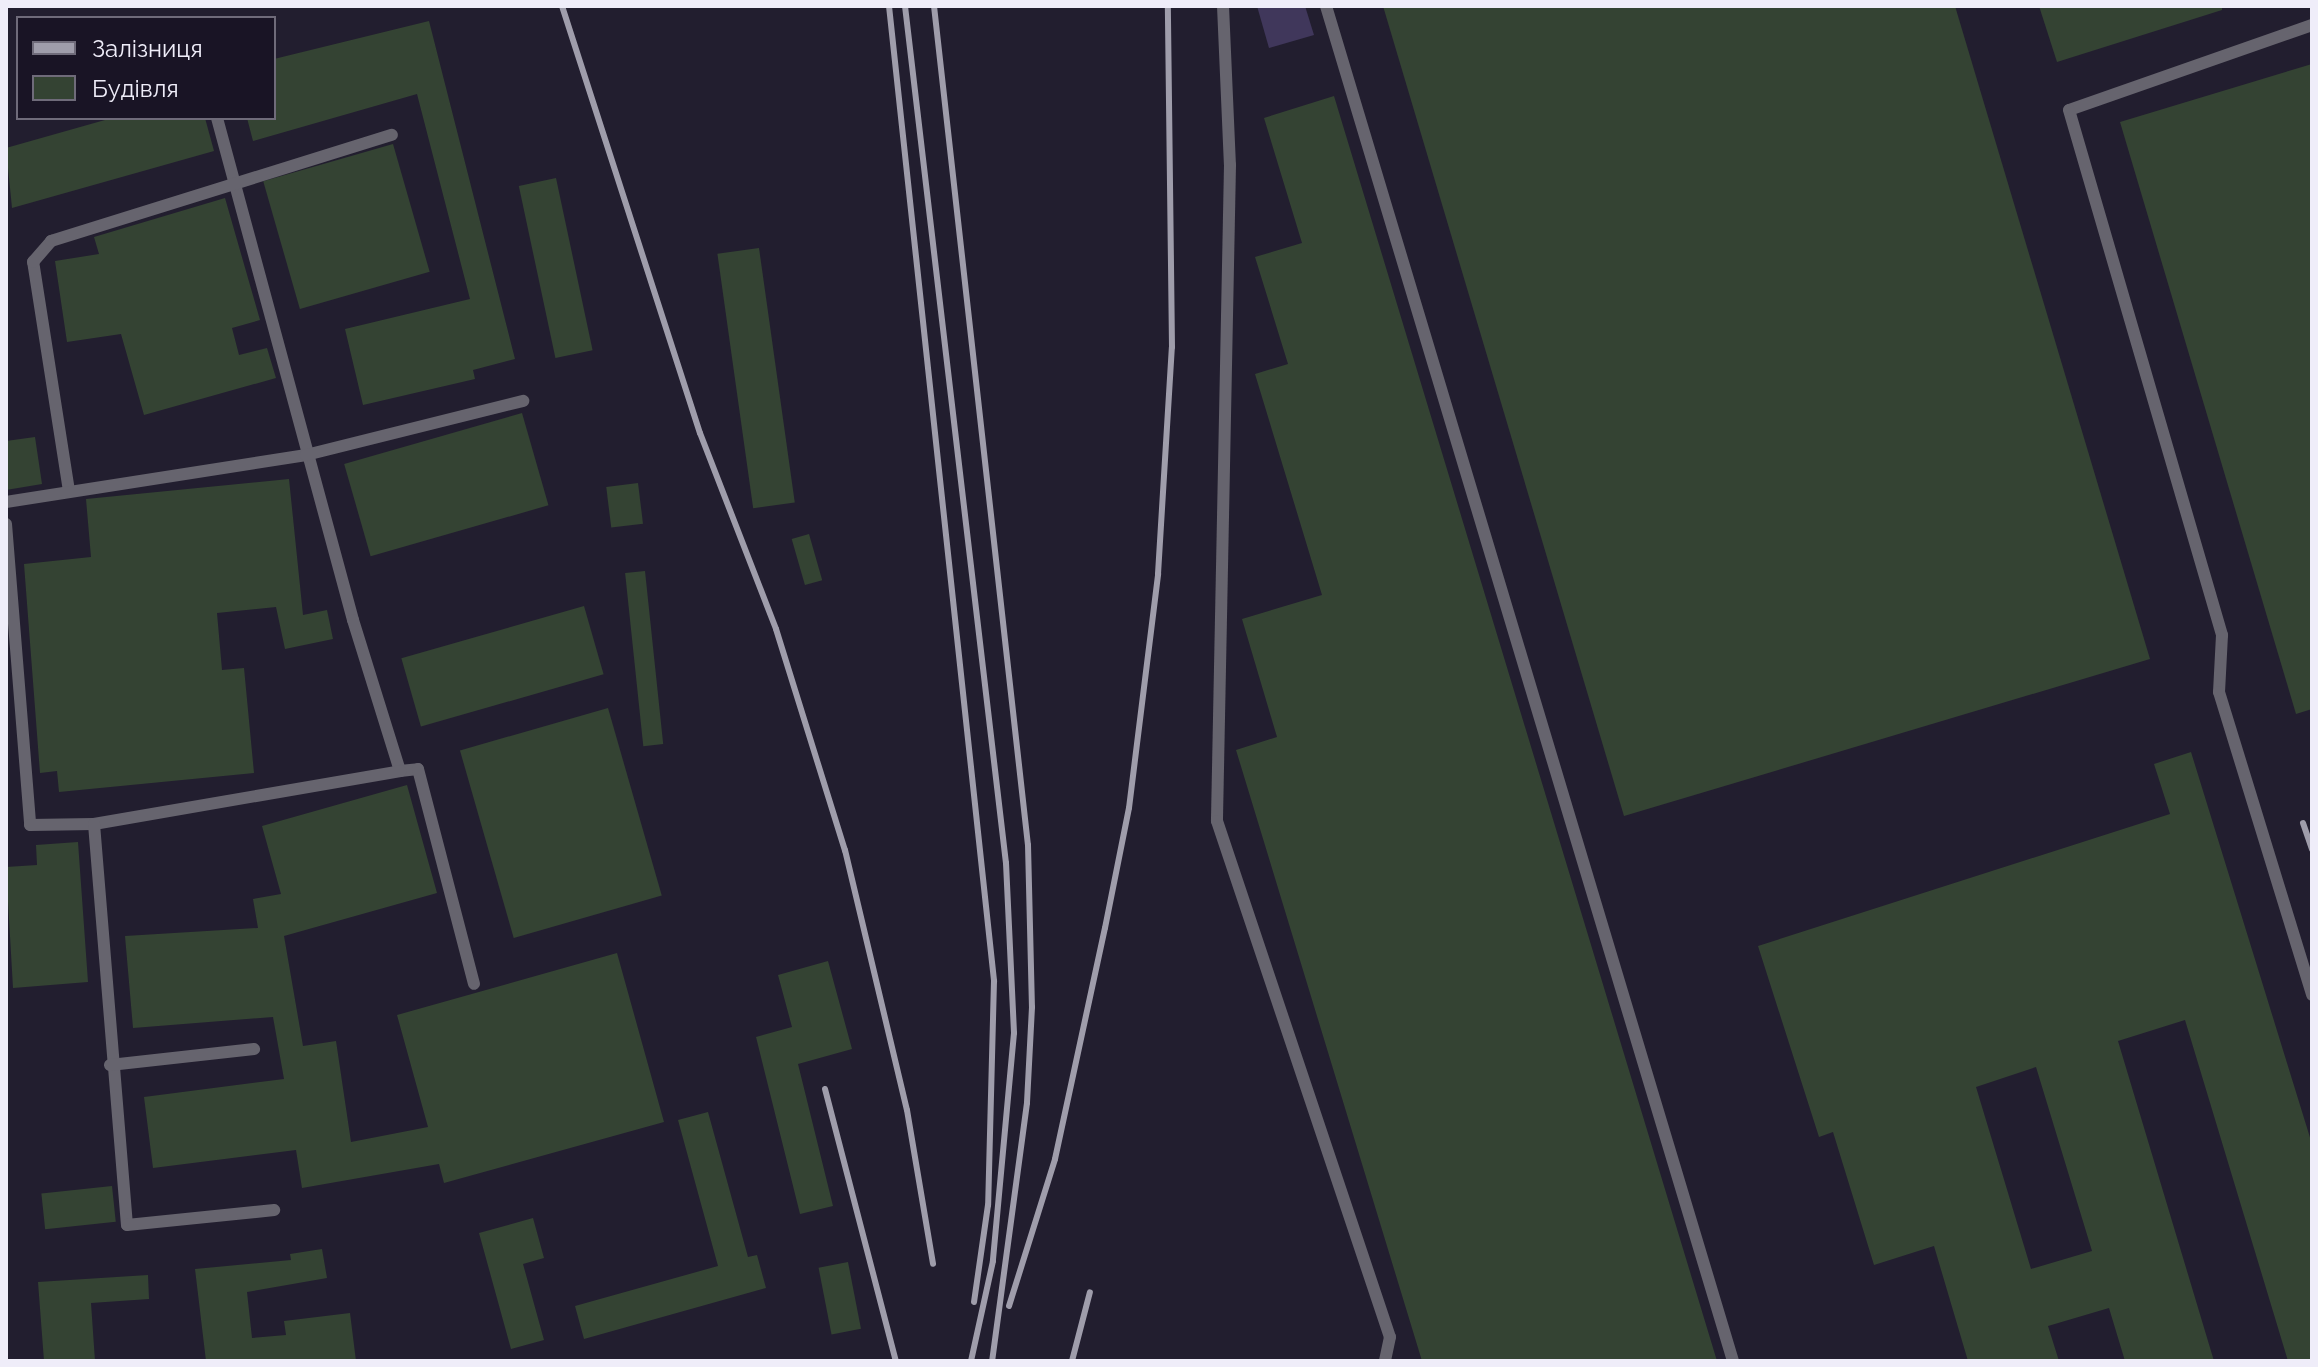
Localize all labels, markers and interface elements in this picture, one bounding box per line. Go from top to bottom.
legend [16,16,276,120]
text: Залізниця [92,34,203,63]
text: Будівля [92,74,179,103]

